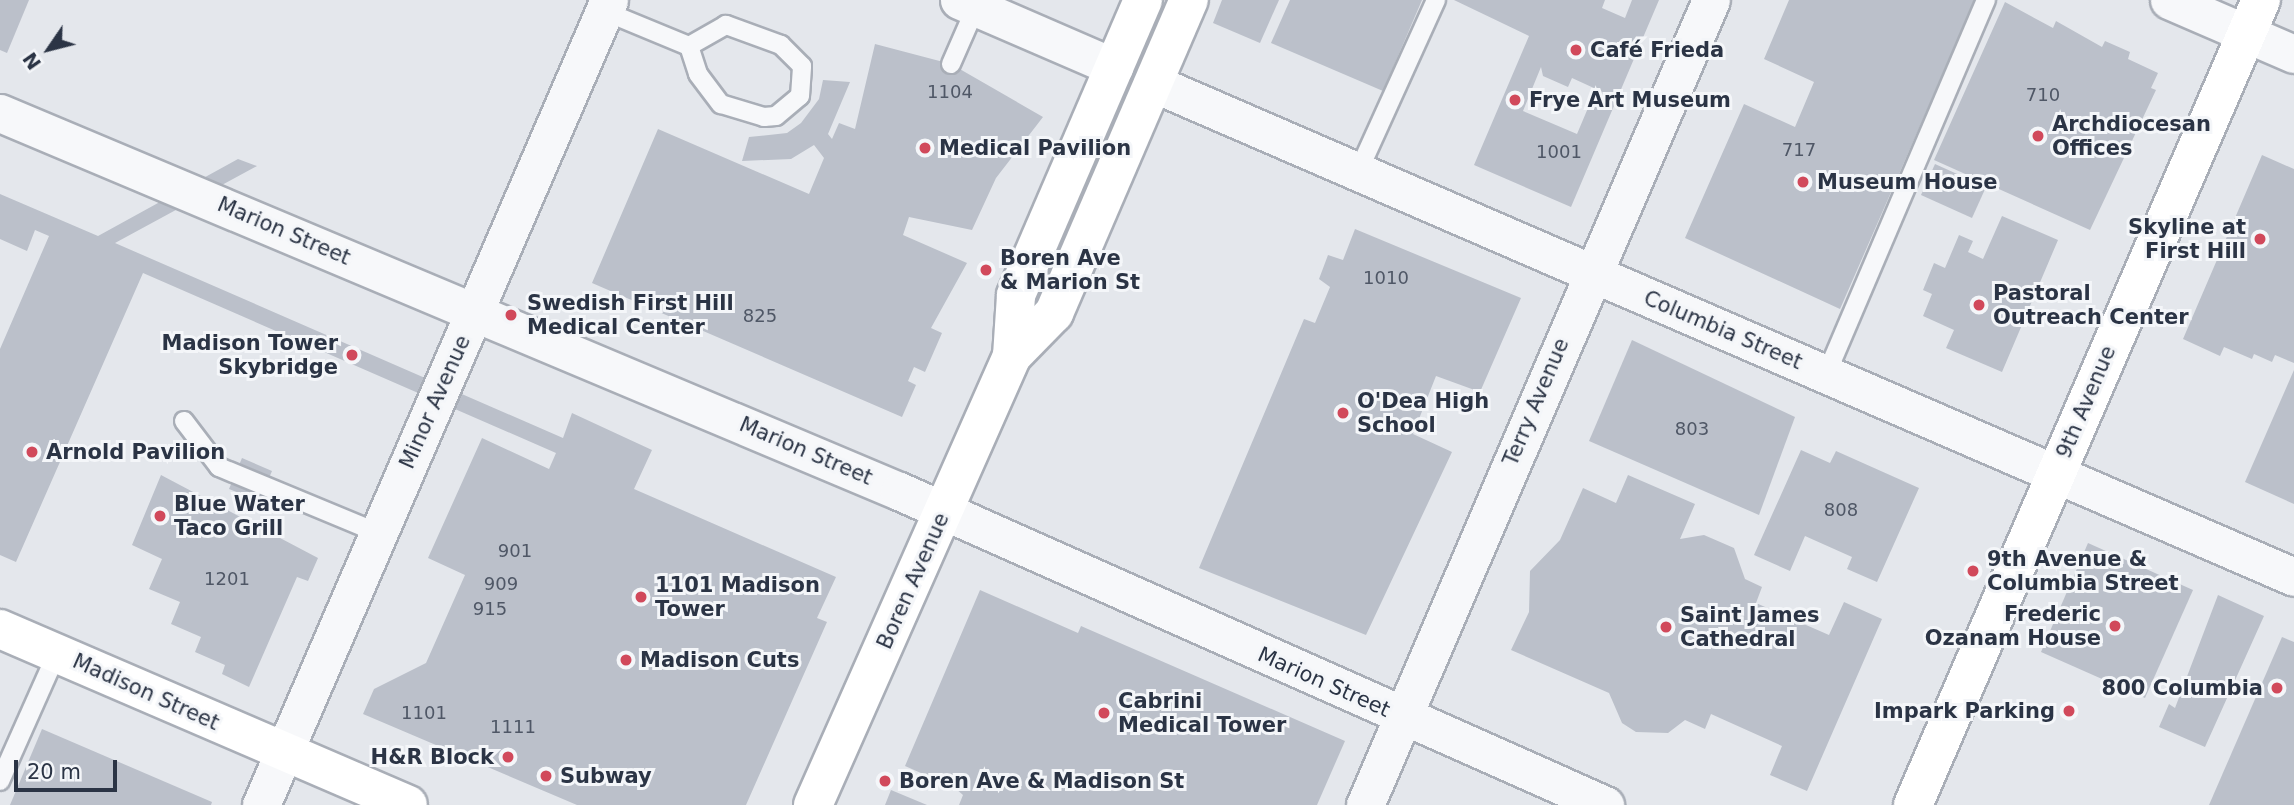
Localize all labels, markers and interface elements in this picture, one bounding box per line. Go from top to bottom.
north arrow [14,14,84,84]
place label: Café Frieda [1590,37,1724,63]
marker: Café Frieda [1568,42,1584,58]
text: N [18,48,45,74]
house number: 1104 [927,81,973,103]
house number: 710 [2026,84,2060,106]
place label: Frye Art Museum [1529,87,1731,113]
marker: Frye Art Museum [1507,92,1523,108]
place label: Archdiocesan Offices [2052,111,2211,161]
marker: Archdiocesan Offices [2030,128,2046,144]
place label: Medical Pavilion [939,135,1131,161]
house number: 717 [1782,139,1816,161]
marker: Medical Pavilion [917,140,933,156]
house number: 1001 [1536,141,1582,163]
place label: Museum House [1817,169,1997,195]
marker: Museum House [1795,174,1811,190]
street label: Marion Street [214,192,354,270]
place label: Skyline at First Hill [2128,214,2246,264]
marker: Skyline at First Hill [2252,231,2268,247]
place label: Boren Ave & Marion St [1000,245,1140,295]
marker: Boren Ave & Marion St [978,262,994,278]
house number: 1010 [1363,267,1409,289]
place label: Pastoral Outreach Center [1993,280,2189,330]
street label: Columbia Street [1640,285,1806,375]
place label: Swedish First Hill Medical Center [527,290,734,340]
marker: Pastoral Outreach Center [1971,297,1987,313]
marker: Swedish First Hill Medical Center [501,305,521,325]
house number: 825 [743,305,777,327]
place label: Madison Tower Skybridge [162,330,338,380]
street label: Minor Avenue [394,331,476,473]
street label: Terry Avenue [1498,334,1574,470]
street label: 9th Avenue [2051,342,2121,462]
marker: Madison Tower Skybridge [344,347,360,363]
place label: O'Dea High School [1357,388,1489,438]
marker: O'Dea High School [1335,405,1351,421]
street label: Marion Street [736,412,876,490]
house number: 803 [1675,418,1709,440]
place label: Arnold Pavilion [46,439,225,465]
marker: Arnold Pavilion [24,444,40,460]
place label: Blue Water Taco Grill [174,491,305,541]
house number: 808 [1824,499,1858,521]
marker: Blue Water Taco Grill [152,508,168,524]
street label: Boren Avenue [872,509,954,653]
house number: 901 [498,540,532,562]
place label: 9th Avenue & Columbia Street [1987,546,2179,596]
marker: 9th Avenue & Columbia Street [1965,563,1981,579]
house number: 1201 [204,568,250,590]
place label: 1101 Madison Tower [655,572,820,622]
house number: 909 [484,573,518,595]
marker: 1101 Madison Tower [633,589,649,605]
house number: 915 [473,598,507,620]
place label: Frederic Ozanam House [1925,601,2101,651]
place label: Saint James Cathedral [1680,602,1819,652]
marker: Frederic Ozanam House [2107,618,2123,634]
marker: Saint James Cathedral [1658,619,1674,635]
street label: Marion Street [1254,642,1394,722]
place label: Madison Cuts [640,647,799,673]
street label: Madison Street [69,648,223,736]
marker: Madison Cuts [618,652,634,668]
place label: 800 Columbia [2102,675,2263,701]
marker: 800 Columbia [2269,680,2285,696]
place label: Cabrini Medical Tower [1118,688,1286,738]
place label: Impark Parking [1874,698,2055,724]
house number: 1101 [401,702,447,724]
marker: Impark Parking [2061,703,2077,719]
marker: Cabrini Medical Tower [1096,705,1112,721]
house number: 1111 [490,716,536,738]
place label: H&R Block [371,744,494,770]
scale bar [18,746,121,790]
marker: H&R Block [500,749,516,765]
text: 20 m [27,760,81,784]
place label: Subway [560,763,652,789]
marker: Subway [538,768,554,784]
place label: Boren Ave & Madison St [899,768,1184,794]
marker: Boren Ave & Madison St [877,773,893,789]

